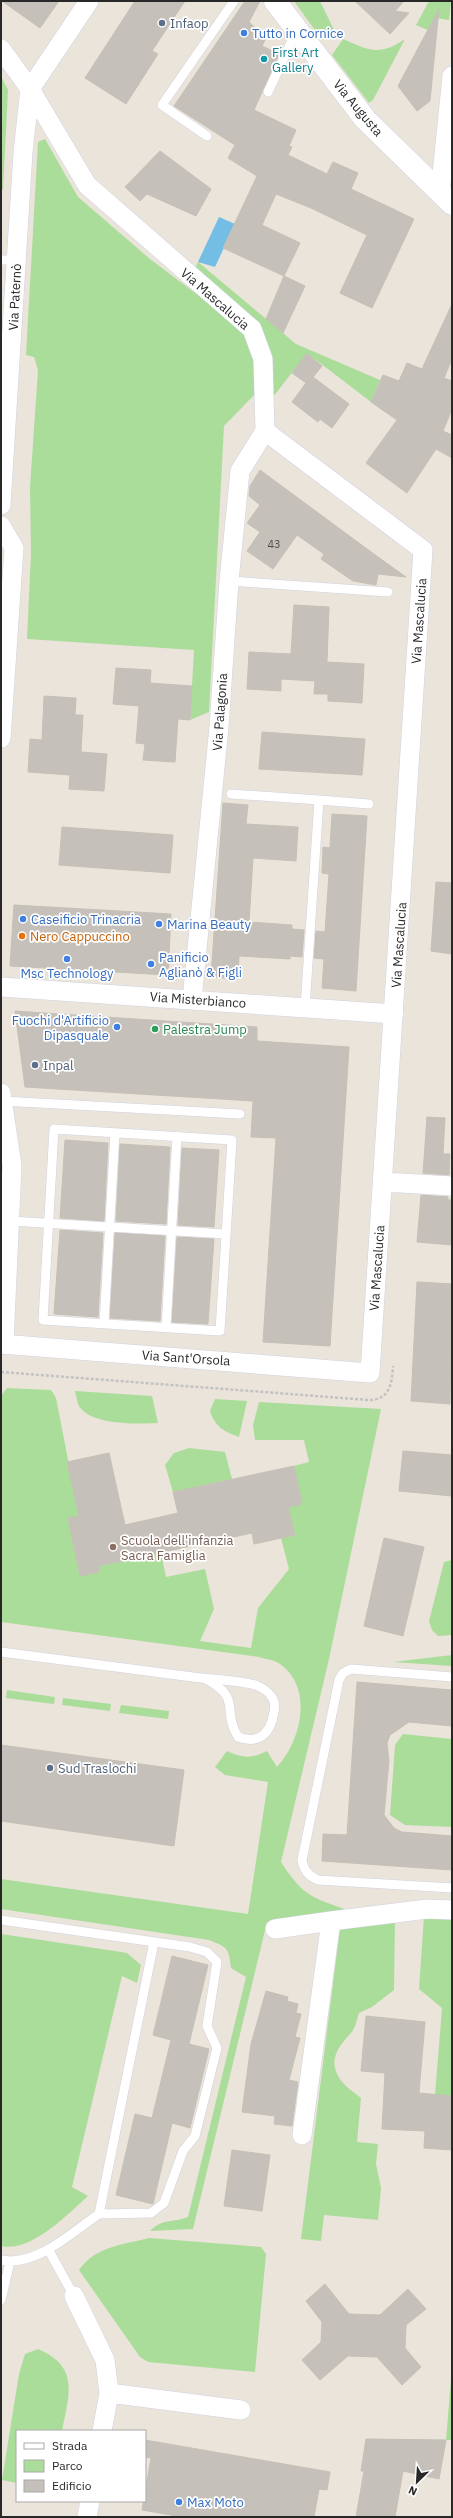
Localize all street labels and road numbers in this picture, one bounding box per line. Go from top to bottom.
street label: Via Augusta [329,76,387,140]
street label: Via Paternò [5,263,25,331]
street label: Via Mascalucia [177,264,253,334]
street label: Via Mascalucia [408,577,430,665]
street label: Via Palagonia [209,672,231,751]
street label: Via Mascalucia [388,901,410,989]
street label: Via Misterbianco [149,988,247,1012]
street label: Via Mascalucia [366,1224,388,1312]
street label: Via Sant'Orsola [141,1346,231,1370]

